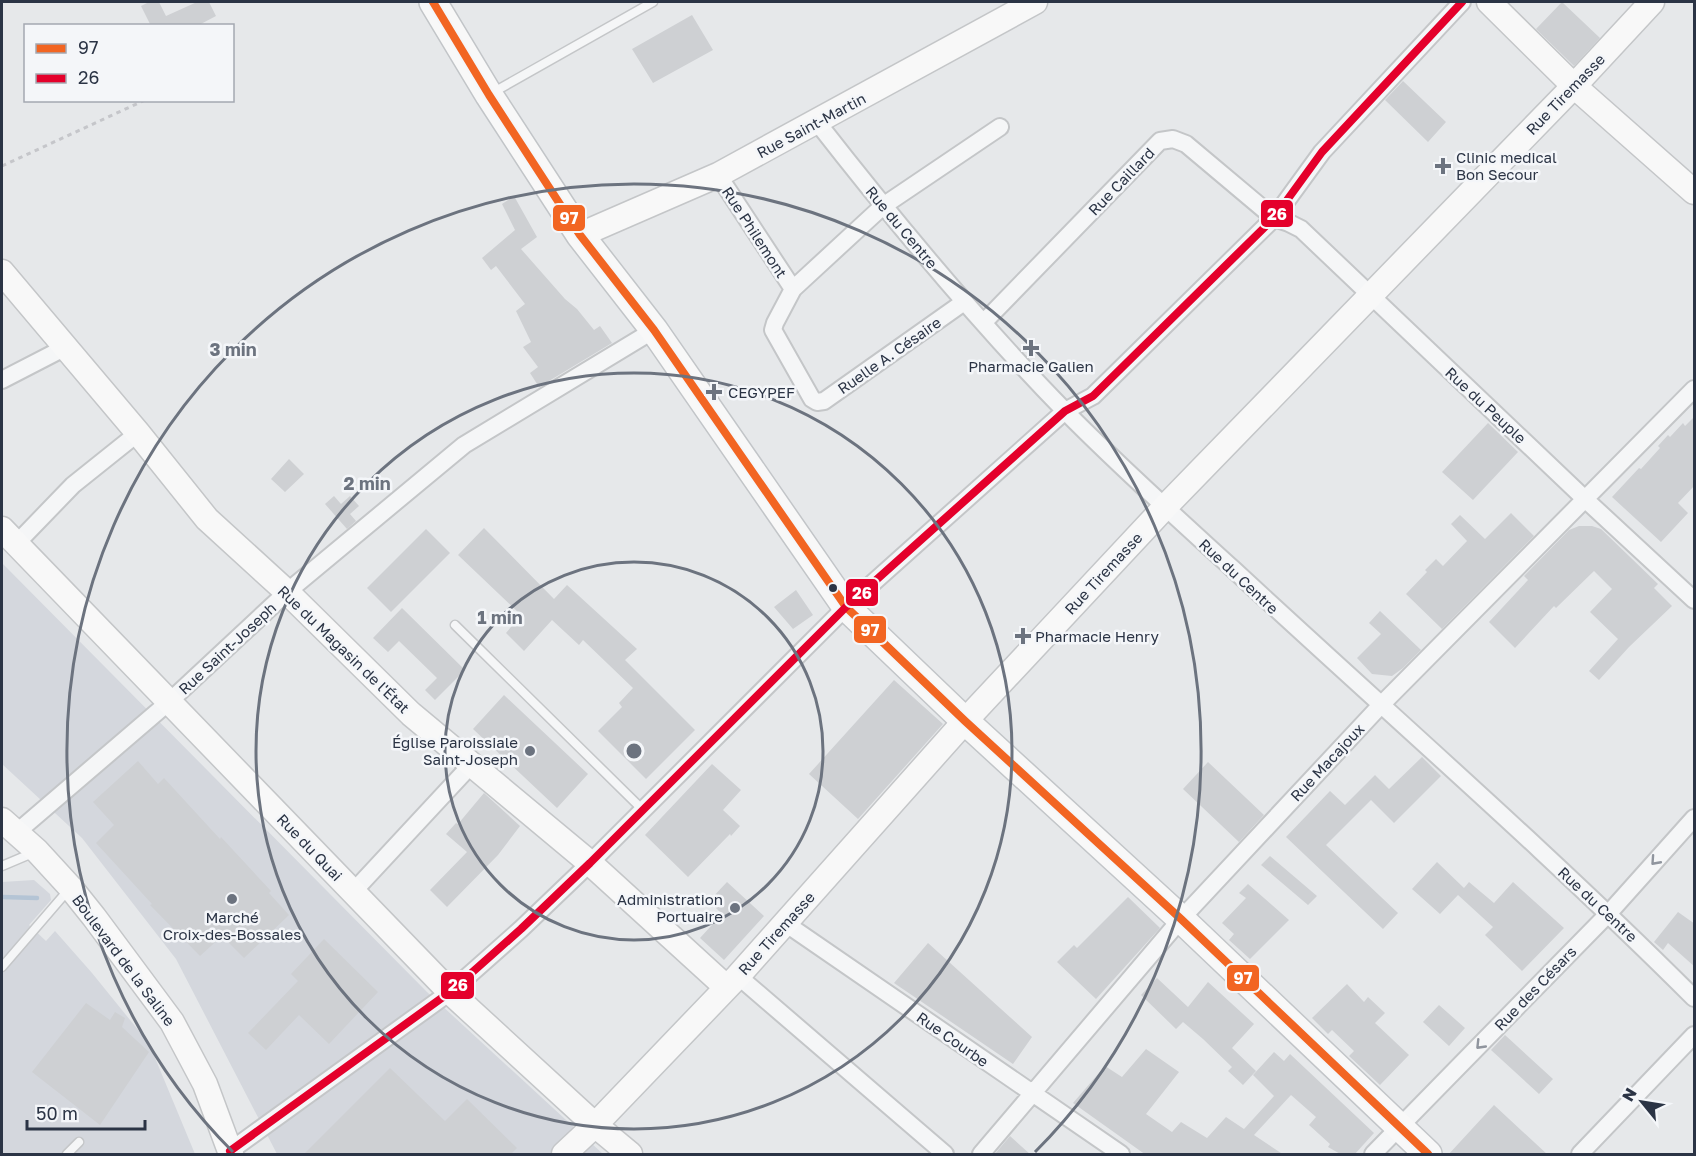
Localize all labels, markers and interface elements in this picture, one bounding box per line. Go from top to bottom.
legend [24,24,234,102]
text: 97 [78,36,98,58]
street label: Rue Tiremasse [1522,50,1608,138]
text: 26 [78,66,99,88]
street label: Rue Saint-Martin [753,89,869,161]
street label: Rue Caillard [1084,143,1158,219]
place label: Clinic medical Bon Secour [1456,148,1557,183]
marker: Clinic medical Bon Secour [1434,157,1452,175]
street label: Rue du Centre [862,182,942,272]
street label: Rue Philemont [719,183,791,281]
line badge: 26 [1260,199,1294,228]
line badge: 97 [552,204,586,232]
text: 26 [1267,204,1287,224]
text: 97 [560,208,579,228]
street label: Ruelle A. Césaire [834,313,944,397]
text: 3 min [209,338,257,360]
marker: Pharmacie Galien [1024,341,1038,355]
place label: Pharmacie Galien [968,357,1094,375]
street label: Rue du Peuple [1442,363,1530,447]
marker: CEGYPEF [705,383,723,401]
place label: CEGYPEF [728,383,795,401]
text: 2 min [343,472,391,494]
street label: Rue Tiremasse [1060,528,1146,618]
street label: Rue du Centre [1196,535,1283,618]
line badge: 26 [845,578,879,607]
street label: Rue du Magasin de l'État [274,581,414,717]
unlabelled marker [827,582,839,594]
text: 26 [852,583,872,603]
street label: Rue Saint-Joseph [175,598,279,698]
text: 1 min [477,606,523,628]
line badge: 97 [853,615,887,644]
text: 97 [861,620,880,640]
place label: Pharmacie Henry [1035,627,1159,645]
marker: Pharmacie Henry [1016,629,1030,643]
street label: Rue Macajoux [1286,719,1368,805]
place label: Église Paroissiale Saint-Joseph [392,733,518,768]
centre of rings [624,741,644,761]
marker: Église Paroissiale Saint-Joseph [523,744,537,758]
street label: Rue du Quai [274,810,346,884]
one-way arrow [1651,855,1662,865]
street label: Rue du Centre [1555,863,1642,946]
street label: Rue Tiremasse [734,888,818,978]
place label: Administration Portuaire [617,890,723,925]
street label: Boulevard de la Saline [69,891,179,1029]
marker: Marché Croix-des-Bossales [225,892,239,906]
marker: Administration Portuaire [728,901,742,915]
place label: Marché Croix-des-Bossales [163,908,301,943]
street label: Rue des Césars [1490,942,1580,1034]
line badge: 97 [1226,964,1260,992]
text: 97 [1234,968,1253,988]
line badge: 26 [440,971,475,1000]
text: 26 [448,975,468,995]
street label: Rue Courbe [914,1008,993,1070]
one-way arrow [1476,1037,1487,1048]
north arrow [1612,1072,1672,1132]
text: N [1617,1084,1641,1105]
scale bar [27,1093,146,1131]
text: 50 m [36,1102,78,1124]

